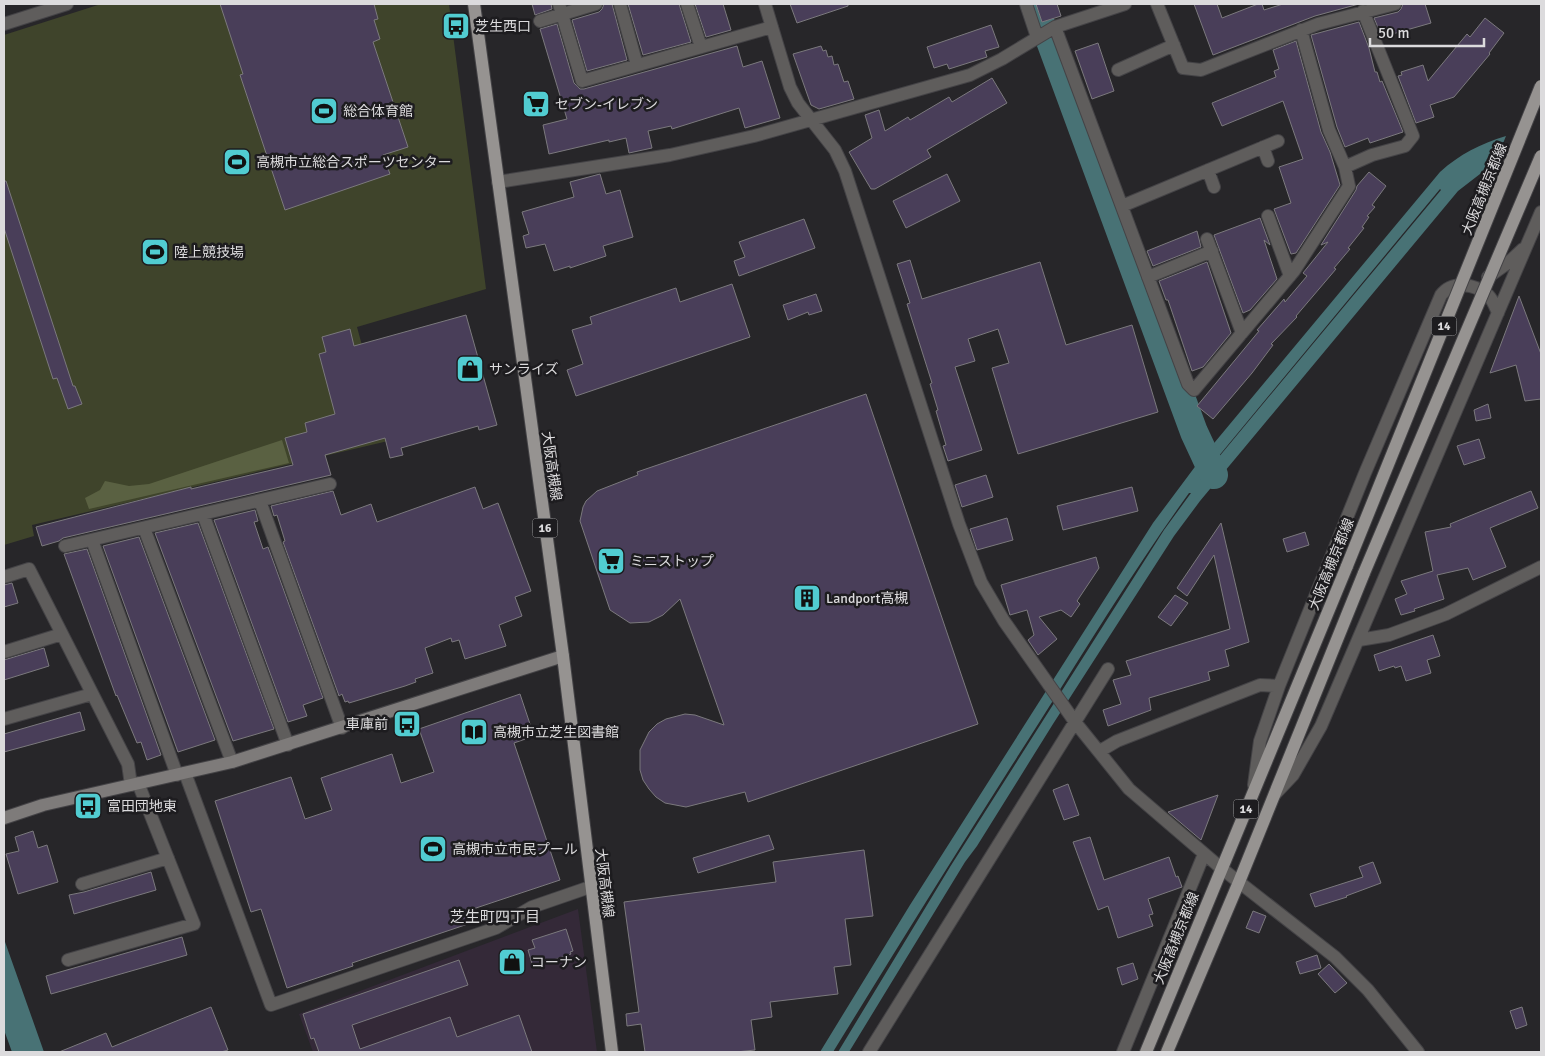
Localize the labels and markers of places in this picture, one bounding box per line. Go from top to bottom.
bus stop icon: 芝生西口 [441,11,471,41]
place label: 芝生西口 [475,18,531,35]
supermarket icon: セブン-イレブン [521,89,551,119]
sports icon: 総合体育館 [309,96,339,126]
place label: セブン-イレブン [555,96,658,113]
place label: 総合体育館 [343,103,413,120]
sports icon: 高槻市立総合スポーツセンター [222,147,252,177]
place label: 高槻市立総合スポーツセンター [256,154,452,171]
sports icon: 陸上競技場 [140,237,170,267]
place label: 陸上競技場 [174,244,244,261]
shop icon: サンライズ [455,354,485,384]
place label: サンライズ [489,361,559,378]
supermarket icon: ミニストップ [596,546,626,576]
place label: ミニストップ [630,553,714,570]
building icon: Landport高槻 [792,583,822,613]
place label: Landport高槻 [826,590,908,607]
bus stop icon: 車庫前 [392,709,422,739]
place label: 車庫前 [346,716,388,733]
library icon: 高槻市立芝生図書館 [459,717,489,747]
place label: 高槻市立芝生図書館 [493,724,619,741]
bus stop icon: 富田団地東 [73,791,103,821]
place label: 富田団地東 [107,798,177,815]
sports icon: 高槻市立市民プール [418,834,448,864]
place label: 高槻市立市民プール [452,841,578,858]
shop icon: コーナン [497,947,527,977]
place label: コーナン [531,954,587,971]

